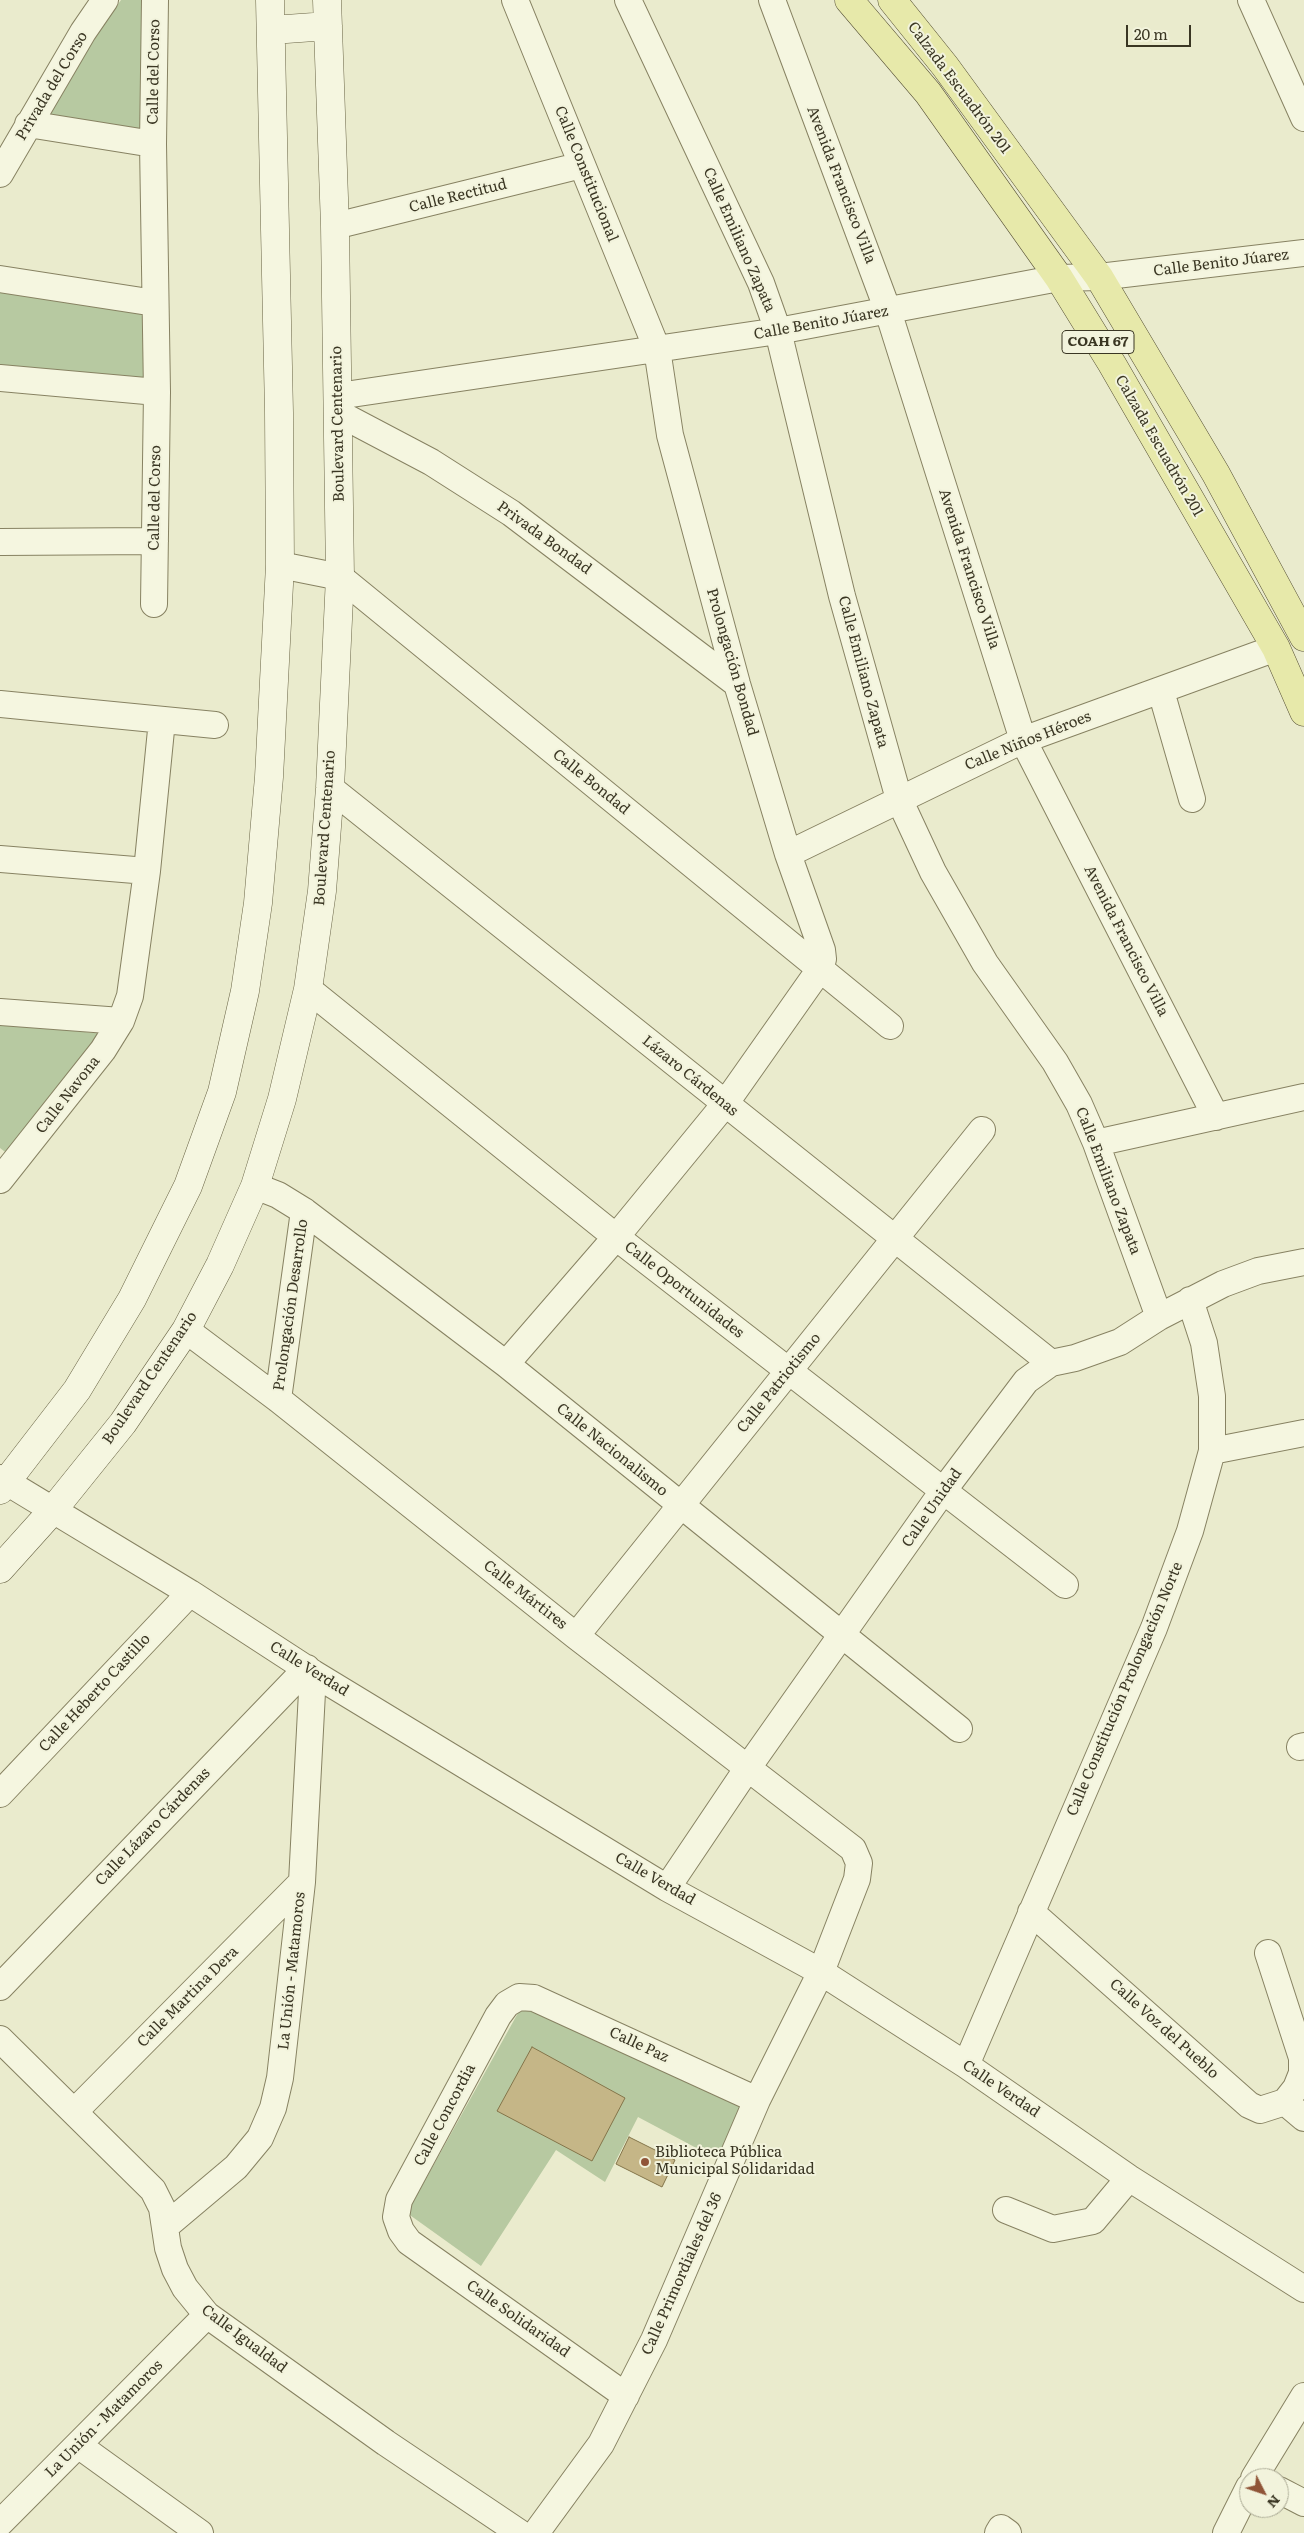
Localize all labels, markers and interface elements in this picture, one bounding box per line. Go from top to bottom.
scale bar [1129,15,1194,47]
street label: Calle del Corso [144,19,164,125]
street label: Calzada Escuadrón 201 [904,19,1014,157]
text: 20 m [1134,22,1168,45]
street label: Privada del Corso [12,28,92,144]
street label: Calle Constitucional [551,103,621,245]
street label: Avenida Francisco Villa [803,104,879,266]
street label: Calle Emiliano Zapata [699,165,779,315]
street label: Calle Rectitud [407,175,509,217]
street label: Calle Benito Júarez [1152,246,1290,280]
street label: Calle Benito Júarez [752,302,890,344]
road number: COAH 67 [1062,331,1134,354]
street label: Boulevard Centenario [328,346,348,502]
street label: Calzada Escuadrón 201 [1111,372,1207,520]
street label: Calle del Corso [145,445,165,551]
street label: Avenida Francisco Villa [935,487,1003,651]
street label: Privada Bondad [493,498,595,578]
street label: Prolongación Bondad [702,586,762,738]
street label: Calle Emiliano Zapata [834,594,892,750]
street label: Calle Niños Héroes [962,707,1094,775]
street label: Calle Bondad [549,745,633,819]
street label: Boulevard Centenario [311,749,339,907]
street label: Avenida Francisco Villa [1080,862,1172,1020]
street label: Lázaro Cárdenas [638,1032,742,1120]
street label: Calle Navona [32,1053,104,1137]
street label: Calle Emiliano Zapata [1072,1105,1144,1257]
street label: Prolongación Desarrollo [270,1218,312,1392]
street label: Calle Oportunidades [621,1238,747,1342]
street label: Boulevard Centenario [99,1308,201,1448]
street label: Calle Patriotismo [733,1329,825,1437]
street label: Calle Nacionalismo [553,1400,671,1500]
street label: Calle Unidad [898,1465,966,1551]
street label: Calle Mártires [480,1557,570,1633]
street label: Calle Constitución Prolongación Norte [1063,1559,1187,1819]
street label: Calle Heberto Castillo [36,1630,154,1756]
street label: Calle Verdad [266,1638,352,1700]
street label: Calle Lázaro Cárdenas [92,1764,214,1890]
street label: Calle Verdad [612,1849,698,1909]
street label: La Unión - Matamoros [275,1891,309,2051]
street label: Calle Martina Dera [134,1943,242,2051]
street label: Calle Voz del Pueblo [1106,1975,1222,2083]
street label: Calle Paz [606,2023,672,2067]
street label: Calle Verdad [959,2056,1043,2122]
street label: Calle Concordia [410,2061,480,2169]
place label: Biblioteca Pública Municipal Solidaridad [655,2144,815,2179]
marker: Biblioteca Pública Municipal Solidaridad [639,2156,651,2168]
street label: Calle Primordiales del 36 [638,2190,726,2358]
street label: Calle Solidaridad [463,2277,573,2361]
street label: Calle Igualdad [198,2301,290,2377]
street label: La Unión - Matamoros [41,2356,167,2482]
north arrow [1239,2468,1289,2518]
text: N [1263,2491,1286,2513]

